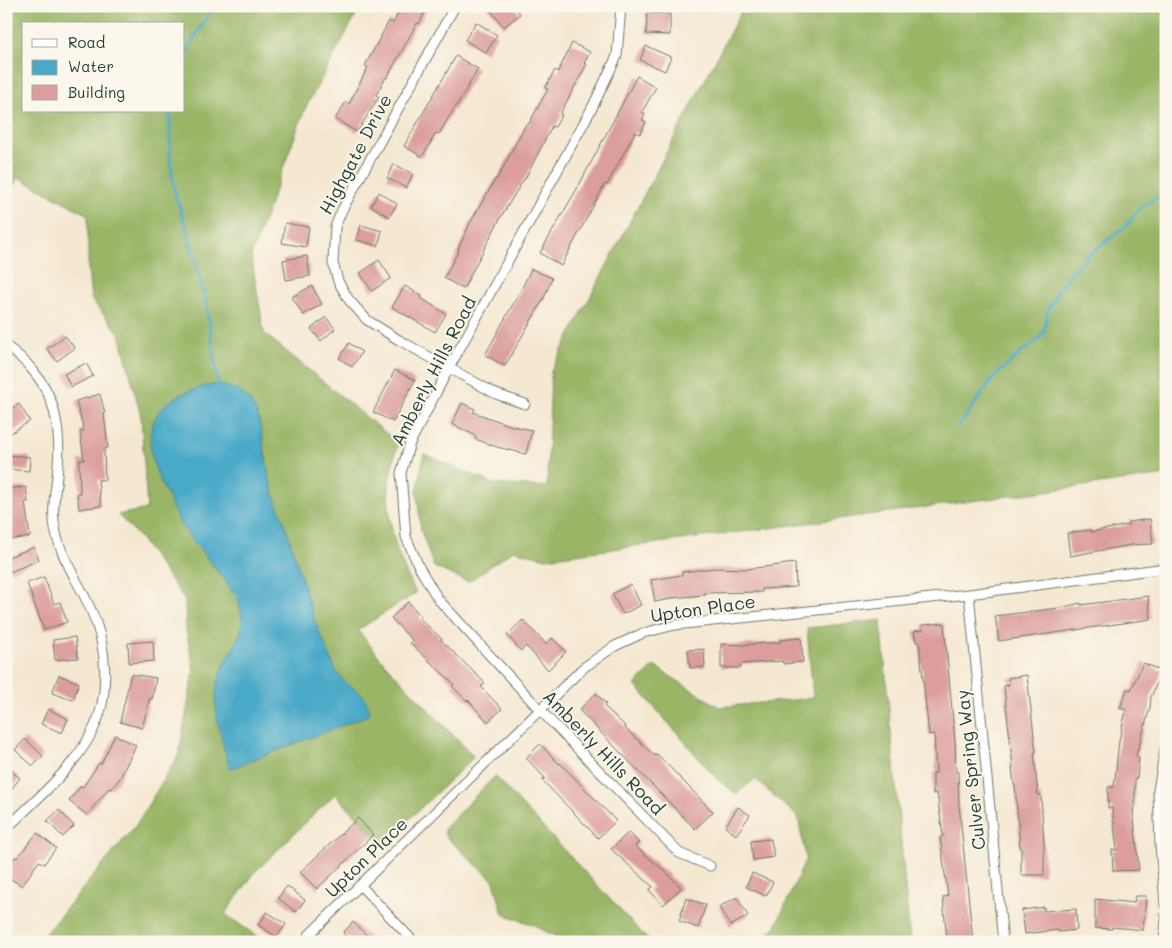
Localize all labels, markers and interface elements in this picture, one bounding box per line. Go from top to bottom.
legend [22,22,185,112]
text: Road [68,32,105,52]
text: Water [68,56,114,76]
text: Building [68,82,125,102]
street label: Highgate Drive [313,90,397,218]
street label: Amberly Hills Road [385,292,481,450]
street label: Upton Place [649,589,757,627]
street label: Amberly Hills Road [538,684,670,820]
street label: Culver Spring Way [950,689,990,851]
street label: Upton Place [320,812,412,902]

